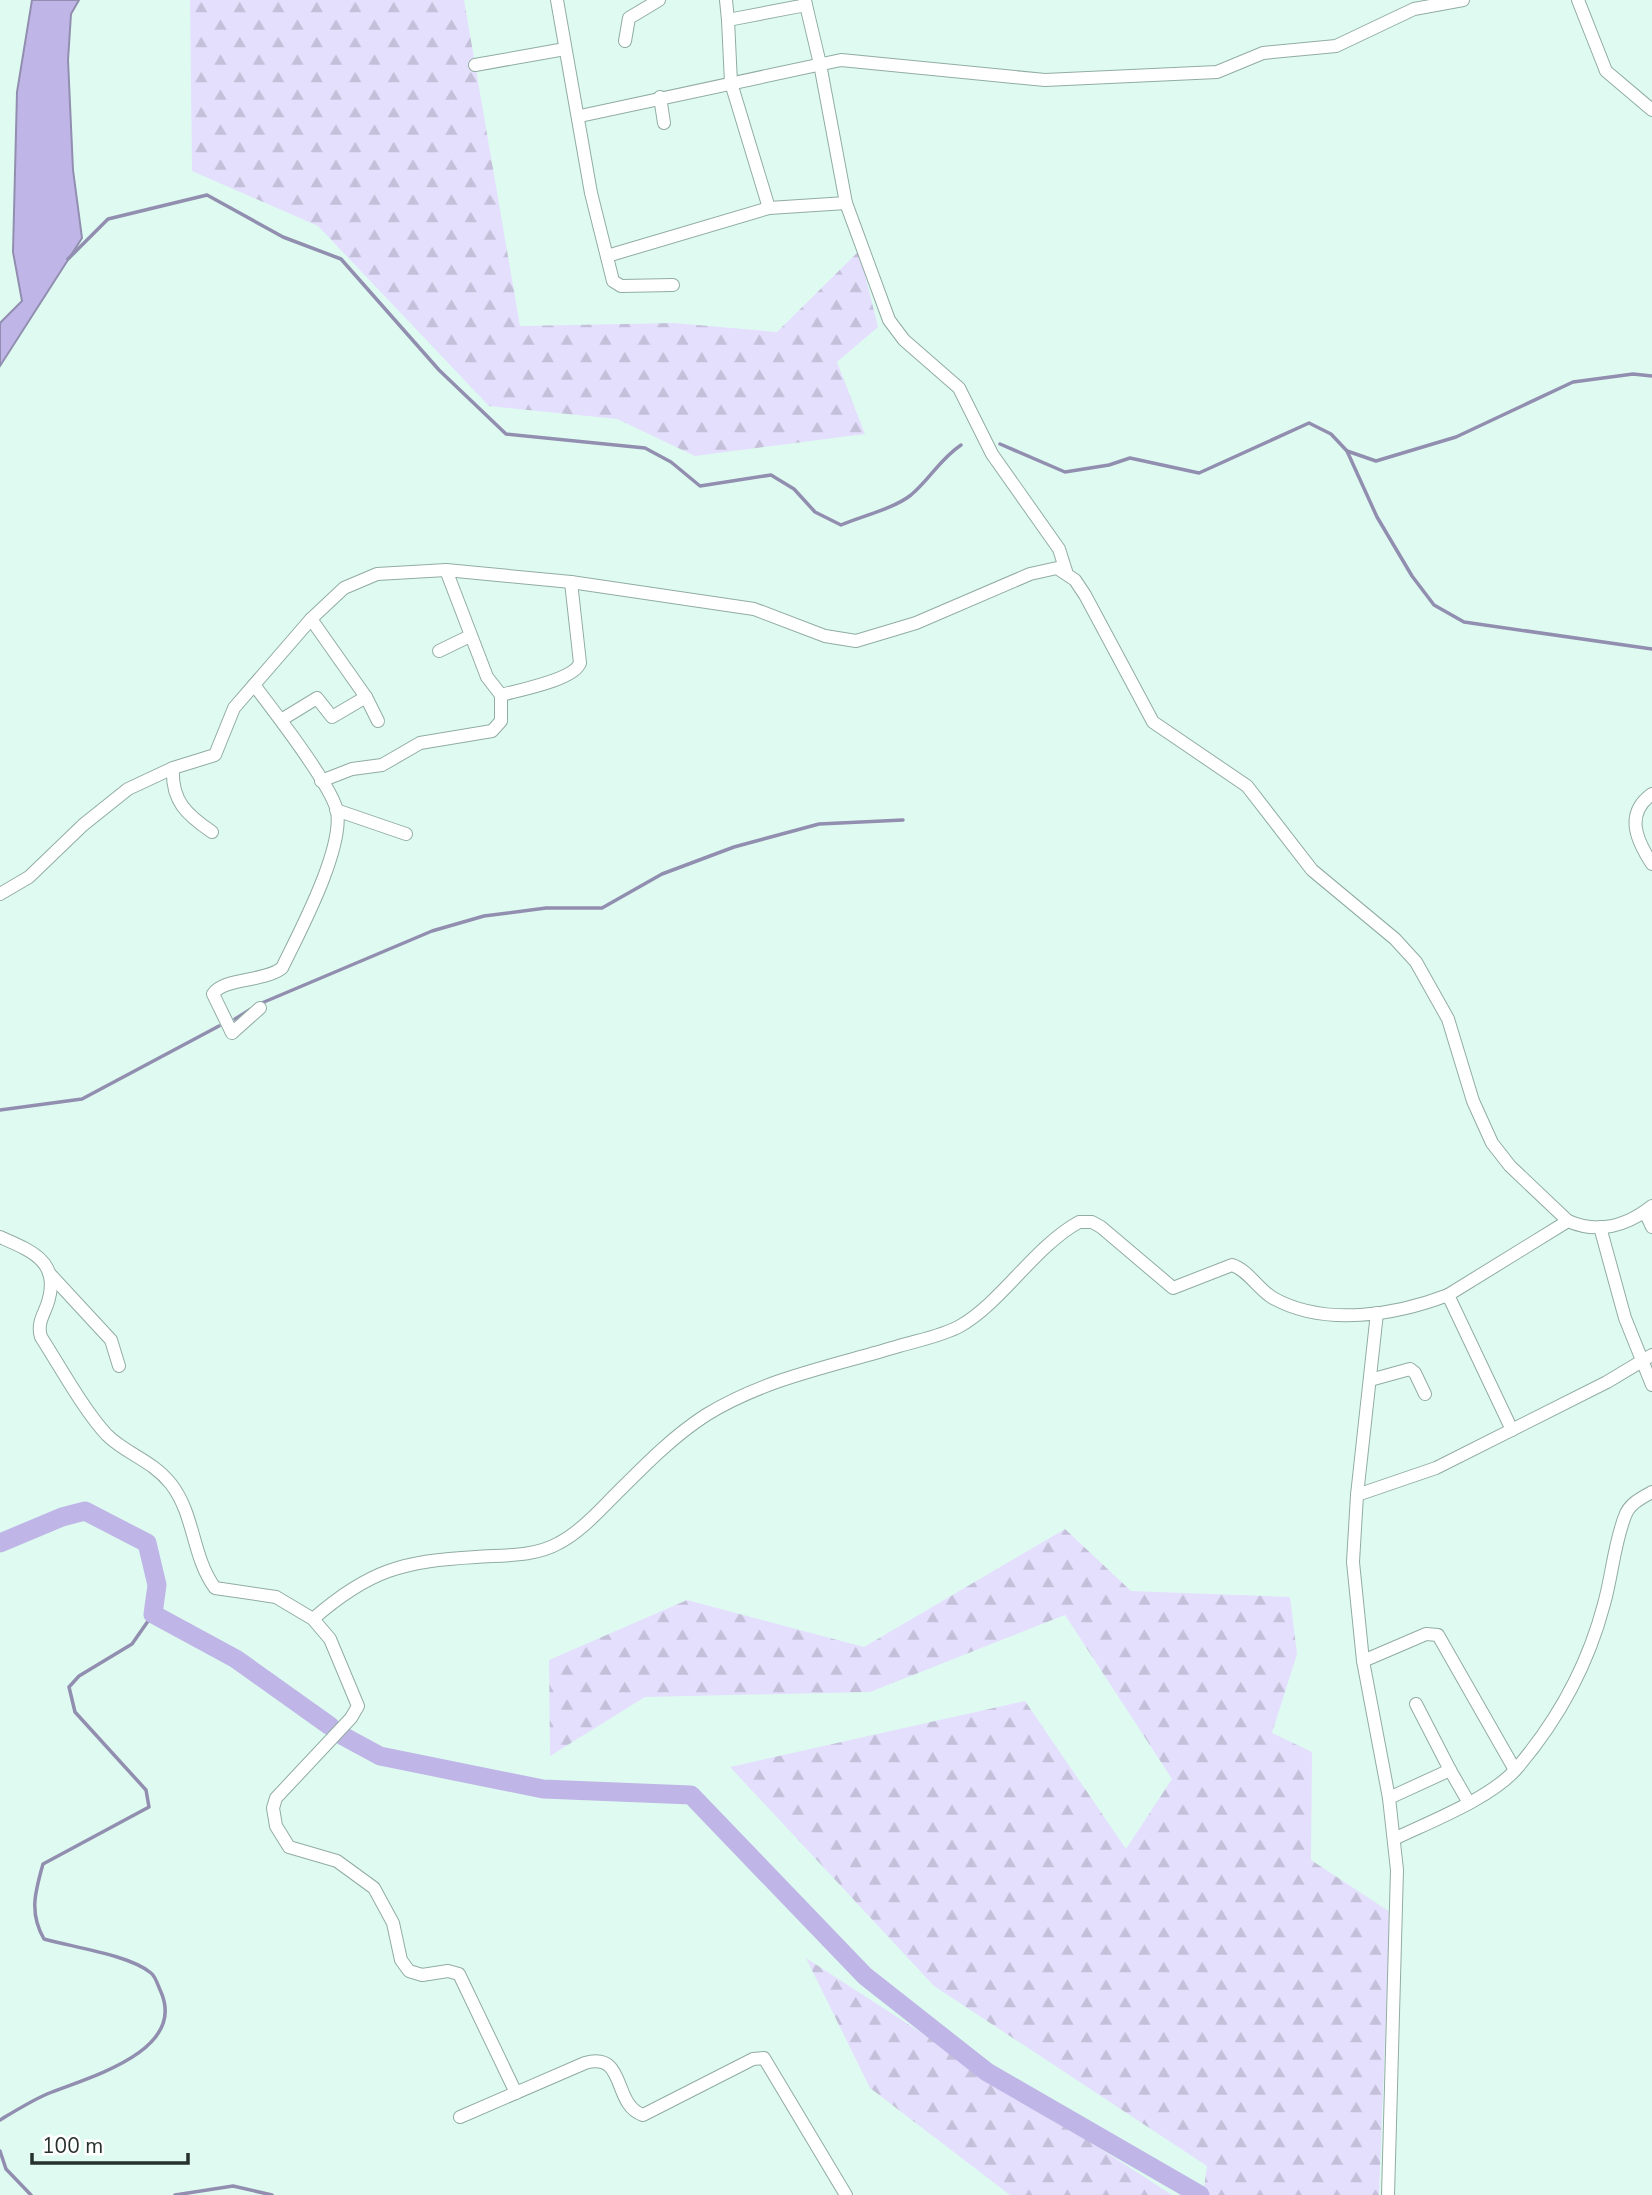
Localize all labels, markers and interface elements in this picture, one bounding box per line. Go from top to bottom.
scale bar [32,2122,187,2166]
text: 100 m [42,2132,103,2160]

